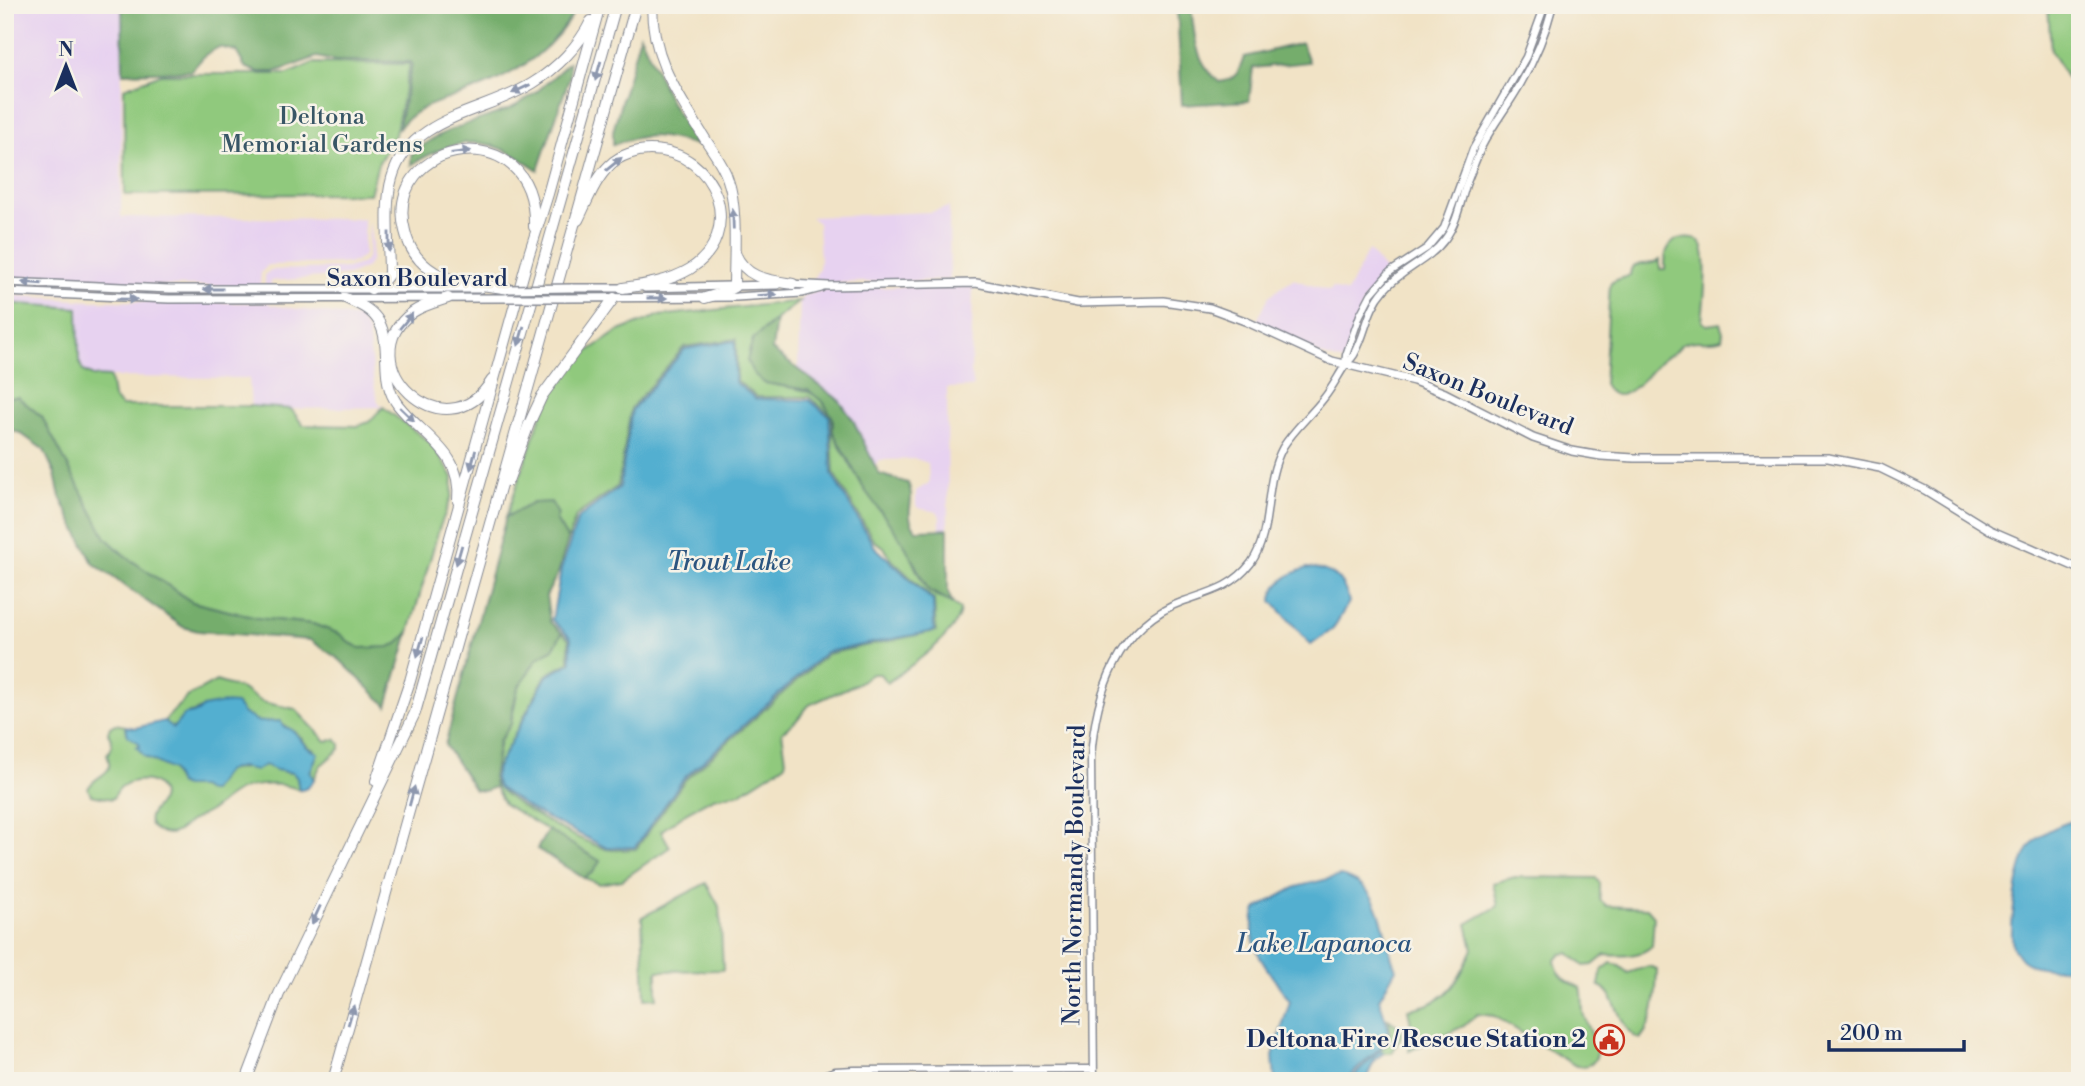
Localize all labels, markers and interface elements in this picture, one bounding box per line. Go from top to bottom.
north arrow [32,32,102,102]
text: N [58,38,74,62]
one-way arrow [593,61,603,82]
one-way arrow [511,84,531,95]
park label: Deltona Memorial Gardens [221,102,423,160]
one-way arrow [450,146,472,157]
one-way arrow [605,156,623,171]
one-way arrow [727,207,739,229]
one-way arrow [383,231,395,253]
street label: Saxon Boulevard [326,264,508,294]
one-way arrow [21,278,43,289]
one-way arrow [202,283,224,295]
one-way arrow [756,289,778,300]
one-way arrow [646,292,668,304]
one-way arrow [116,293,138,304]
one-way arrow [398,312,413,330]
one-way arrow [515,326,525,347]
street label: Saxon Boulevard [1398,347,1578,443]
one-way arrow [398,405,415,421]
one-way arrow [467,449,478,471]
one-way arrow [453,545,464,567]
water label: Trout Lake [667,546,791,578]
one-way arrow [414,637,425,659]
street label: North Normandy Boulevard [1057,724,1093,1026]
one-way arrow [407,785,418,807]
one-way arrow [310,905,322,925]
water label: Lake Lapanoca [1235,928,1412,960]
one-way arrow [347,1004,357,1025]
scale bar [1829,1009,1964,1053]
text: 200 m [1840,1021,1903,1047]
public building icon: Deltona Fire / Rescue Station 2 [1592,1023,1626,1057]
place label: Deltona Fire / Rescue Station 2 [1246,1025,1586,1055]

